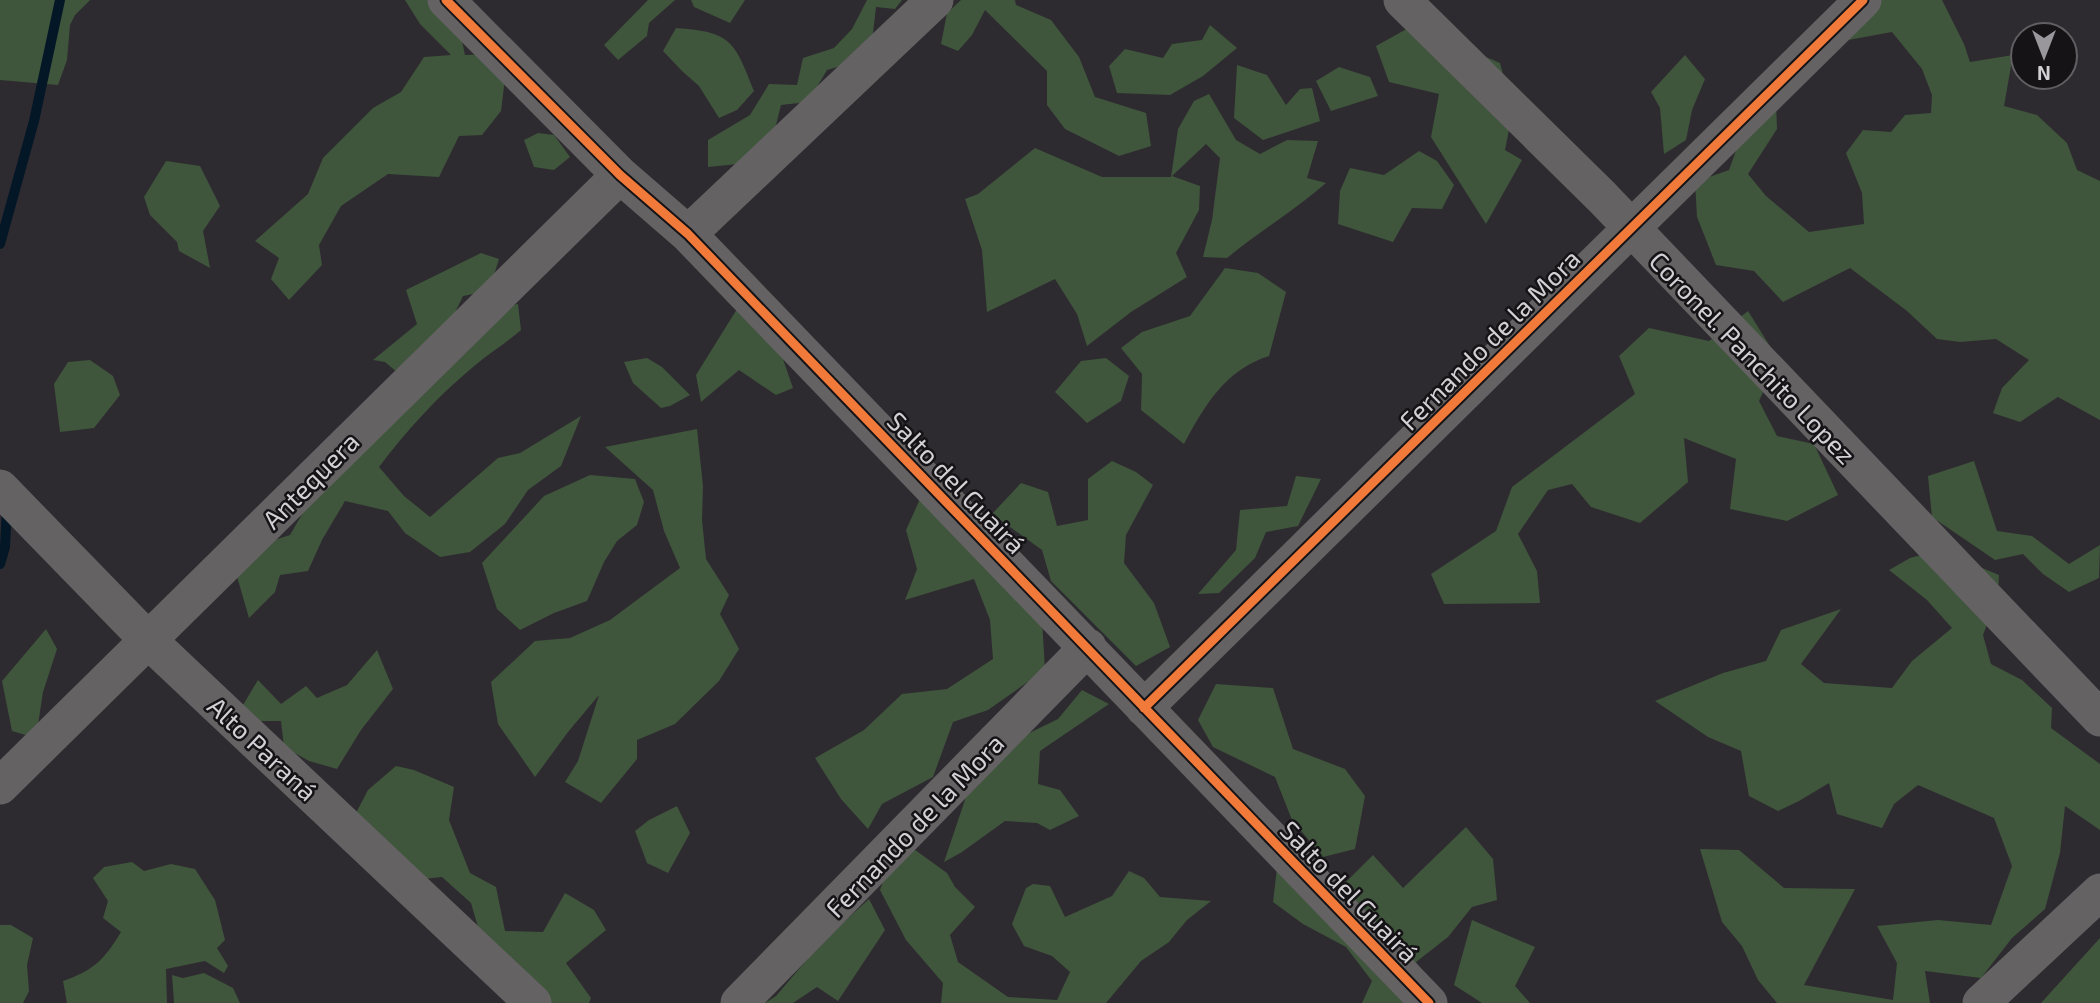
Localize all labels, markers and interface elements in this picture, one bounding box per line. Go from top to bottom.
north arrow [2009,21,2079,91]
text: N [2037,62,2051,85]
street label: Fernando de la Mora [1392,242,1586,436]
street label: Coronel. Panchito Lopez [1644,245,1862,469]
street label: Salto del Guairá [882,405,1032,559]
street label: Antequera [255,425,365,535]
street label: Alto Paraná [202,690,324,806]
street label: Fernando de la Mora [819,727,1009,923]
street label: Salto del Guairá [1275,814,1425,968]

